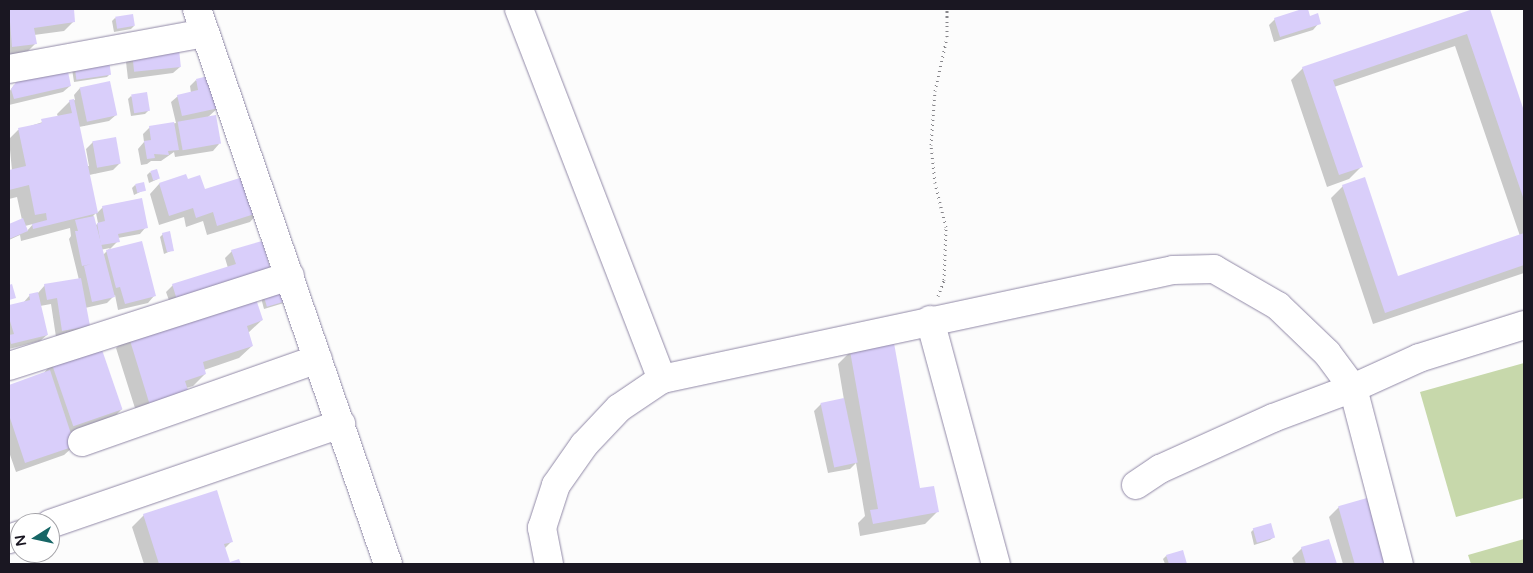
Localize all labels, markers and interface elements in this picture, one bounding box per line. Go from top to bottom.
north arrow [10,513,60,563]
text: N [11,534,30,548]

